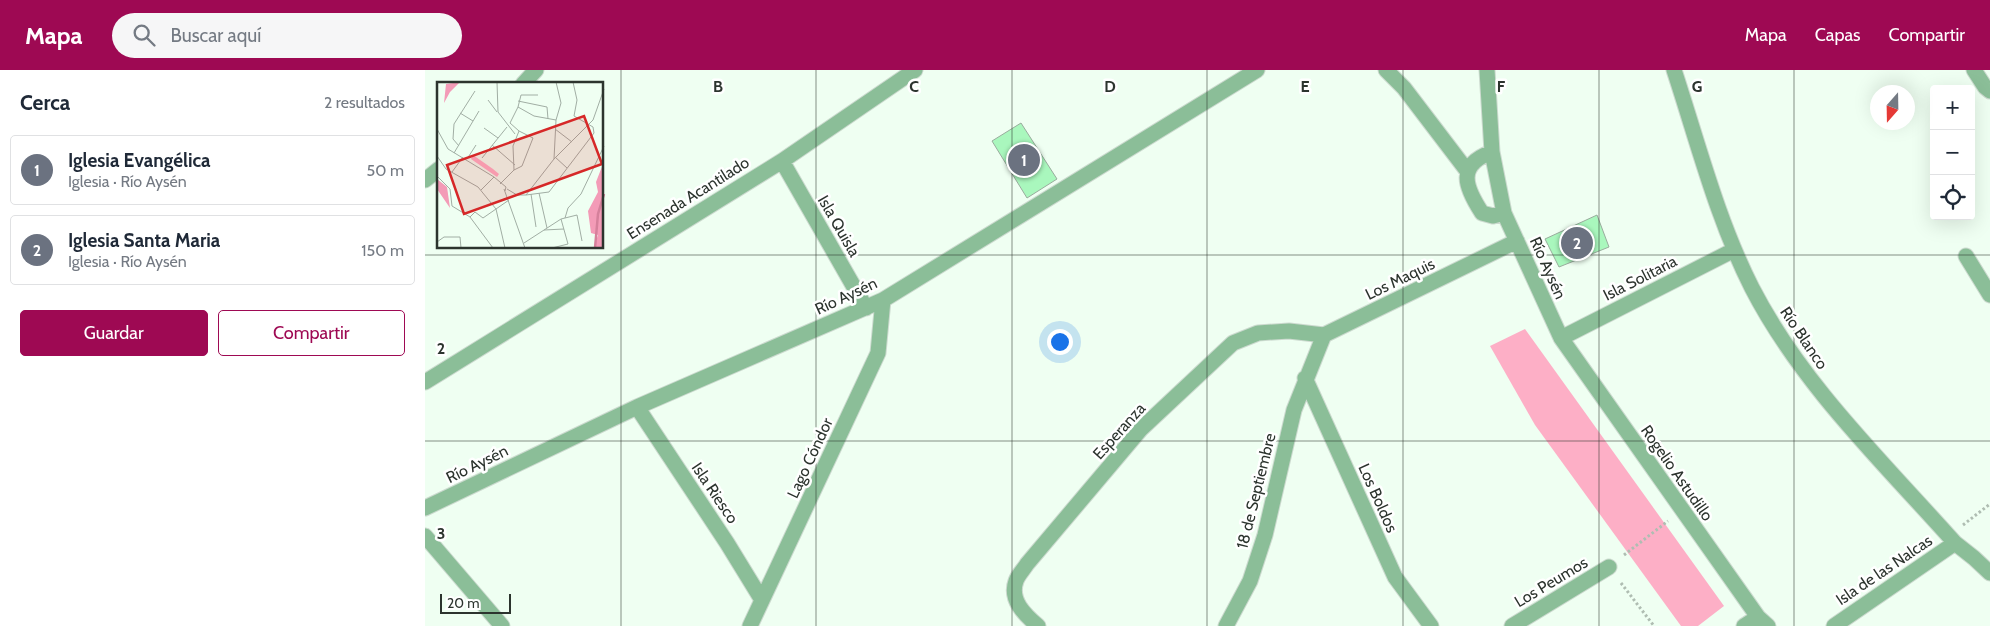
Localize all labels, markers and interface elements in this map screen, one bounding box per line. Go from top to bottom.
search box [112,13,462,58]
text: Mapa [25,21,82,50]
icon: search [130,21,158,49]
text: Buscar aquí [170,24,261,47]
text: Mapa [1745,24,1787,46]
text: Capas [1815,24,1861,46]
text: Compartir [1889,24,1965,46]
text: B [713,77,723,96]
text: C [909,77,919,96]
text: D [1104,77,1116,96]
text: E [1300,77,1310,96]
text: F [1497,77,1506,96]
text: G [1692,77,1702,96]
inset map [437,82,604,249]
north arrow [1870,85,1915,130]
map controls [1930,85,1975,220]
button: + [1930,85,1975,130]
text: Cerca [20,90,70,115]
text: 2 resultados [324,93,405,112]
button: − [1930,130,1975,175]
pin: 1 [1008,141,1040,179]
text: Iglesia Evangélica [68,149,211,172]
street label: Ensenada Acantilado [623,153,753,243]
text: 1 [34,161,40,180]
text: 50 m [367,161,404,180]
text: Iglesia · Río Aysén [68,172,187,191]
button: locate [1930,175,1975,220]
street label: Isla Quisla [814,192,864,260]
pin: 2 [1561,224,1593,262]
text: Iglesia Santa Maria [68,229,220,252]
street label: Río Aysén [1526,234,1570,302]
text: 2 [33,241,41,260]
text: 150 m [361,241,404,260]
street label: Isla Solitaria [1600,251,1680,305]
text: Iglesia · Río Aysén [68,252,187,271]
street label: Los Maquis [1362,254,1438,304]
street label: Río Aysén [812,273,880,319]
street label: Río Blanco [1776,303,1832,373]
button: Guardar [20,310,208,356]
button: Compartir [218,310,405,356]
your location [1047,329,1073,355]
text: 2 [437,339,445,358]
street label: Esperanza [1089,399,1149,463]
street label: Lago Cóndor [783,414,837,501]
street label: Rogelio Astudillo [1637,421,1717,525]
street label: 18 de Septiembre [1232,431,1280,551]
street label: Río Aysén [443,441,511,487]
street label: Isla Riesco [688,459,742,527]
street label: Los Boldos [1354,461,1402,536]
text: 3 [437,524,445,543]
street label: Isla de las Nalcas [1832,531,1936,609]
street label: Los Peumos [1511,553,1591,611]
scale bar [440,591,511,614]
text: 20 m [447,594,480,612]

